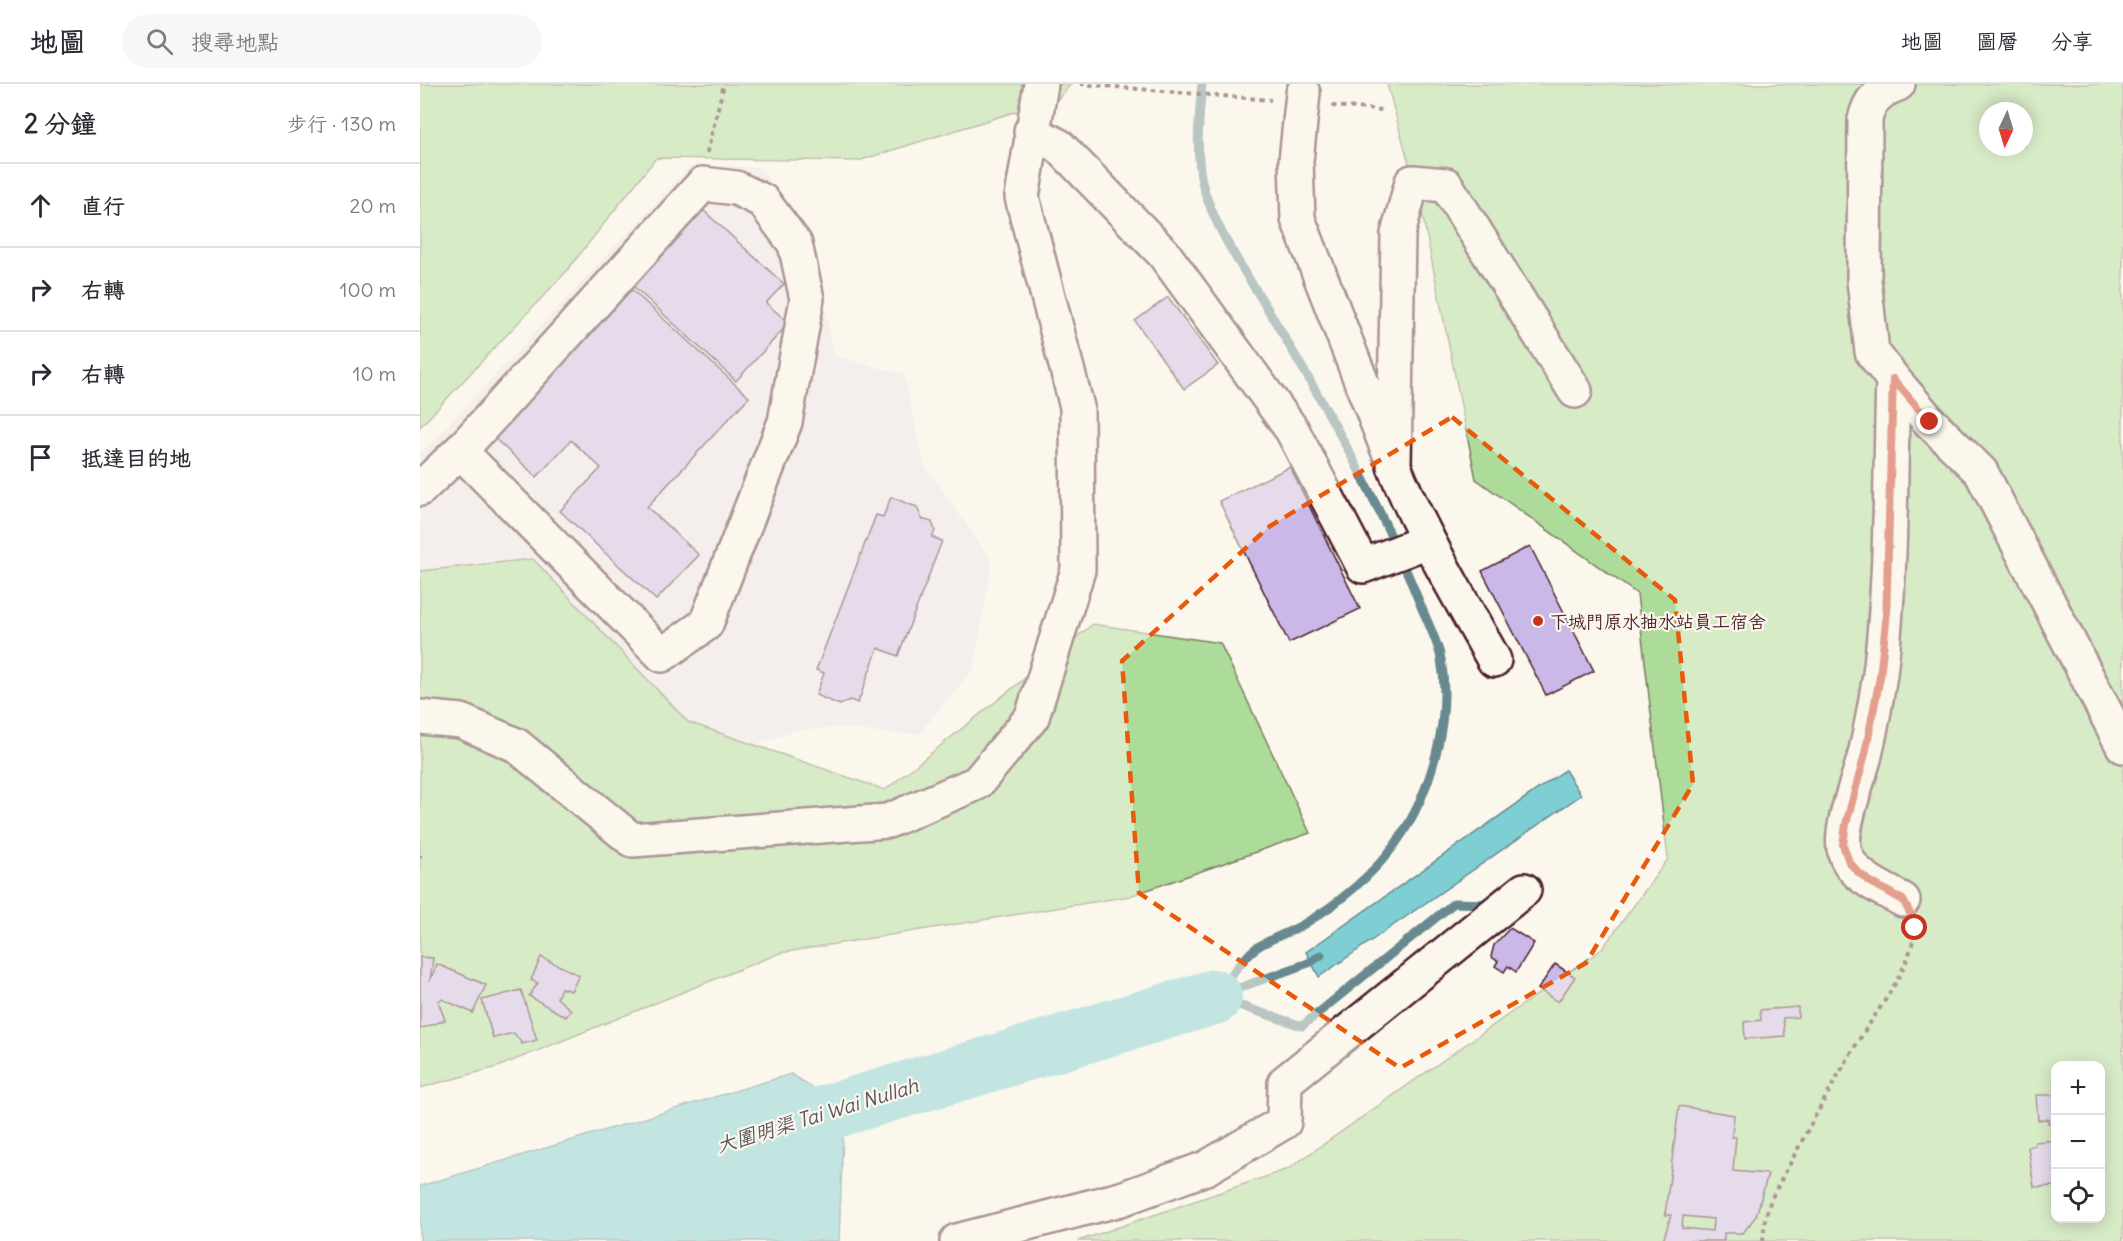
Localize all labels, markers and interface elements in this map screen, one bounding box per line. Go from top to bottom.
search box [122,14,542,68]
text: 地圖 [30,24,86,60]
icon: search [143,25,176,58]
text: 搜尋地點 [191,28,279,56]
text: 地圖 [1901,28,1943,55]
text: 圖層 [1976,28,2018,55]
text: 分享 [2051,28,2093,55]
north arrow [1979,102,2033,156]
text: 2 分鐘 [24,107,96,140]
text: 步行 · 130 m [287,111,396,136]
icon: ahead [24,189,57,222]
text: 直行 [81,192,125,220]
text: 20 m [350,193,396,218]
icon: right [24,273,57,306]
text: 右轉 [81,276,125,304]
text: 100 m [339,277,396,302]
icon: right [24,357,57,390]
text: 右轉 [81,360,125,388]
text: 10 m [353,361,396,386]
route end [1916,408,1942,434]
icon: arrive [24,441,57,474]
text: 抵達目的地 [81,444,191,472]
place label: 下城門原水抽水站員工宿舍 [1550,610,1766,633]
marker: 下城門原水抽水站員工宿舍 [1531,614,1545,628]
route start [1901,914,1927,940]
map controls [2051,1061,2105,1223]
button: + [2051,1061,2105,1115]
water label: 大圍明渠 Tai Wai Nullah [713,1072,922,1158]
button: − [2051,1115,2105,1169]
button: locate [2051,1169,2105,1223]

